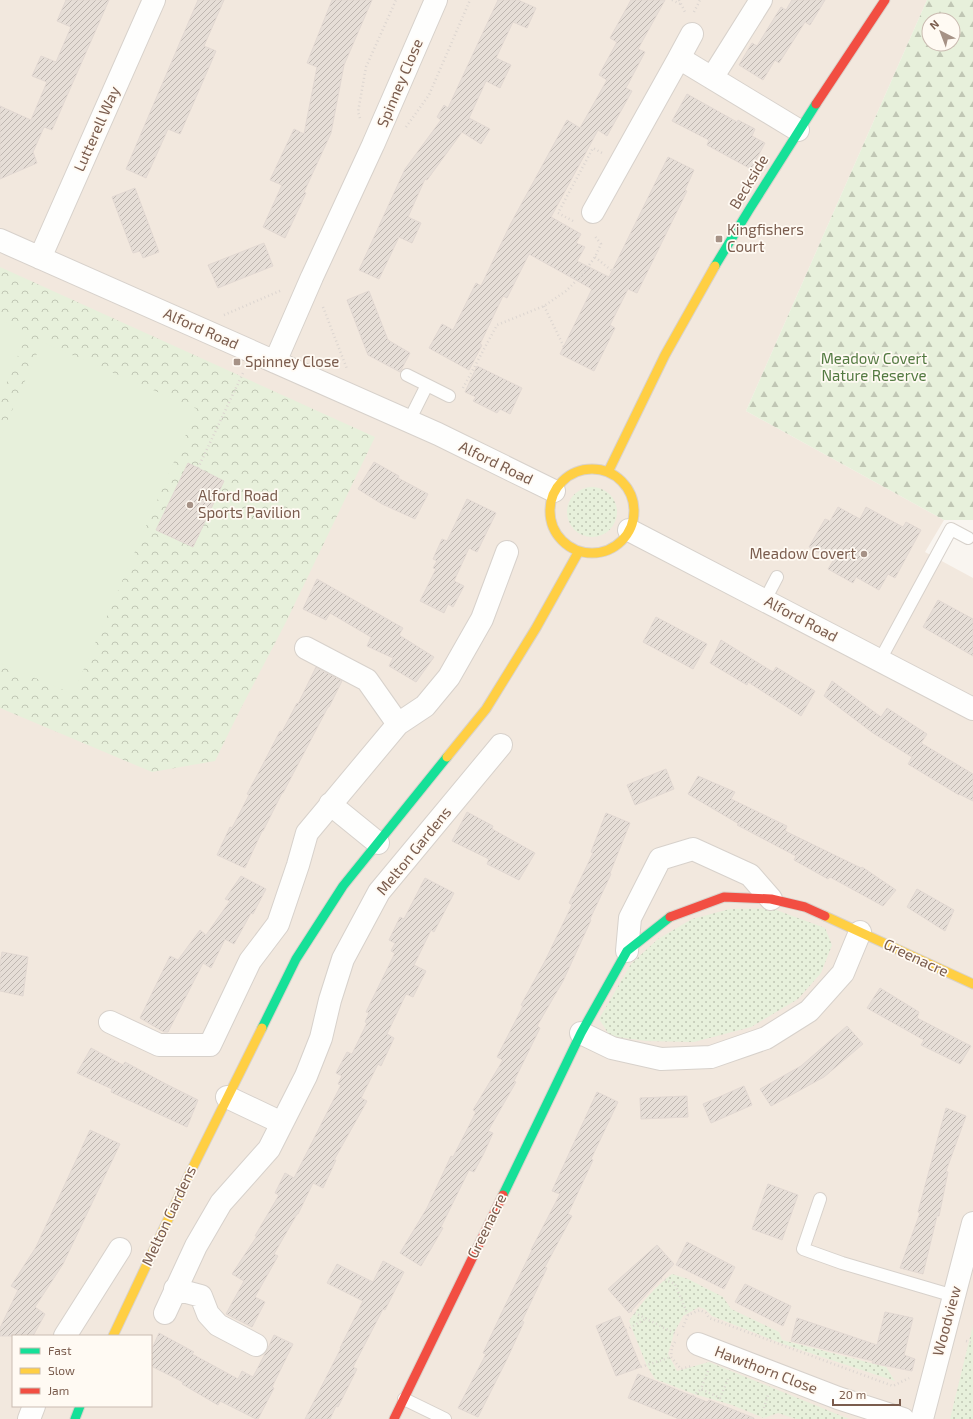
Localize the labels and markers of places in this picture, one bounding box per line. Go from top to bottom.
place label: Kingfishers Court [727,220,804,255]
marker: Kingfishers Court [714,234,724,244]
place label: Spinney Close [245,352,339,370]
marker: Spinney Close [232,357,242,367]
place label: Alford Road Sports Pavilion [198,486,300,521]
marker: Alford Road Sports Pavilion [185,500,195,510]
place label: Meadow Covert [749,544,856,562]
marker: Meadow Covert [859,549,869,559]

